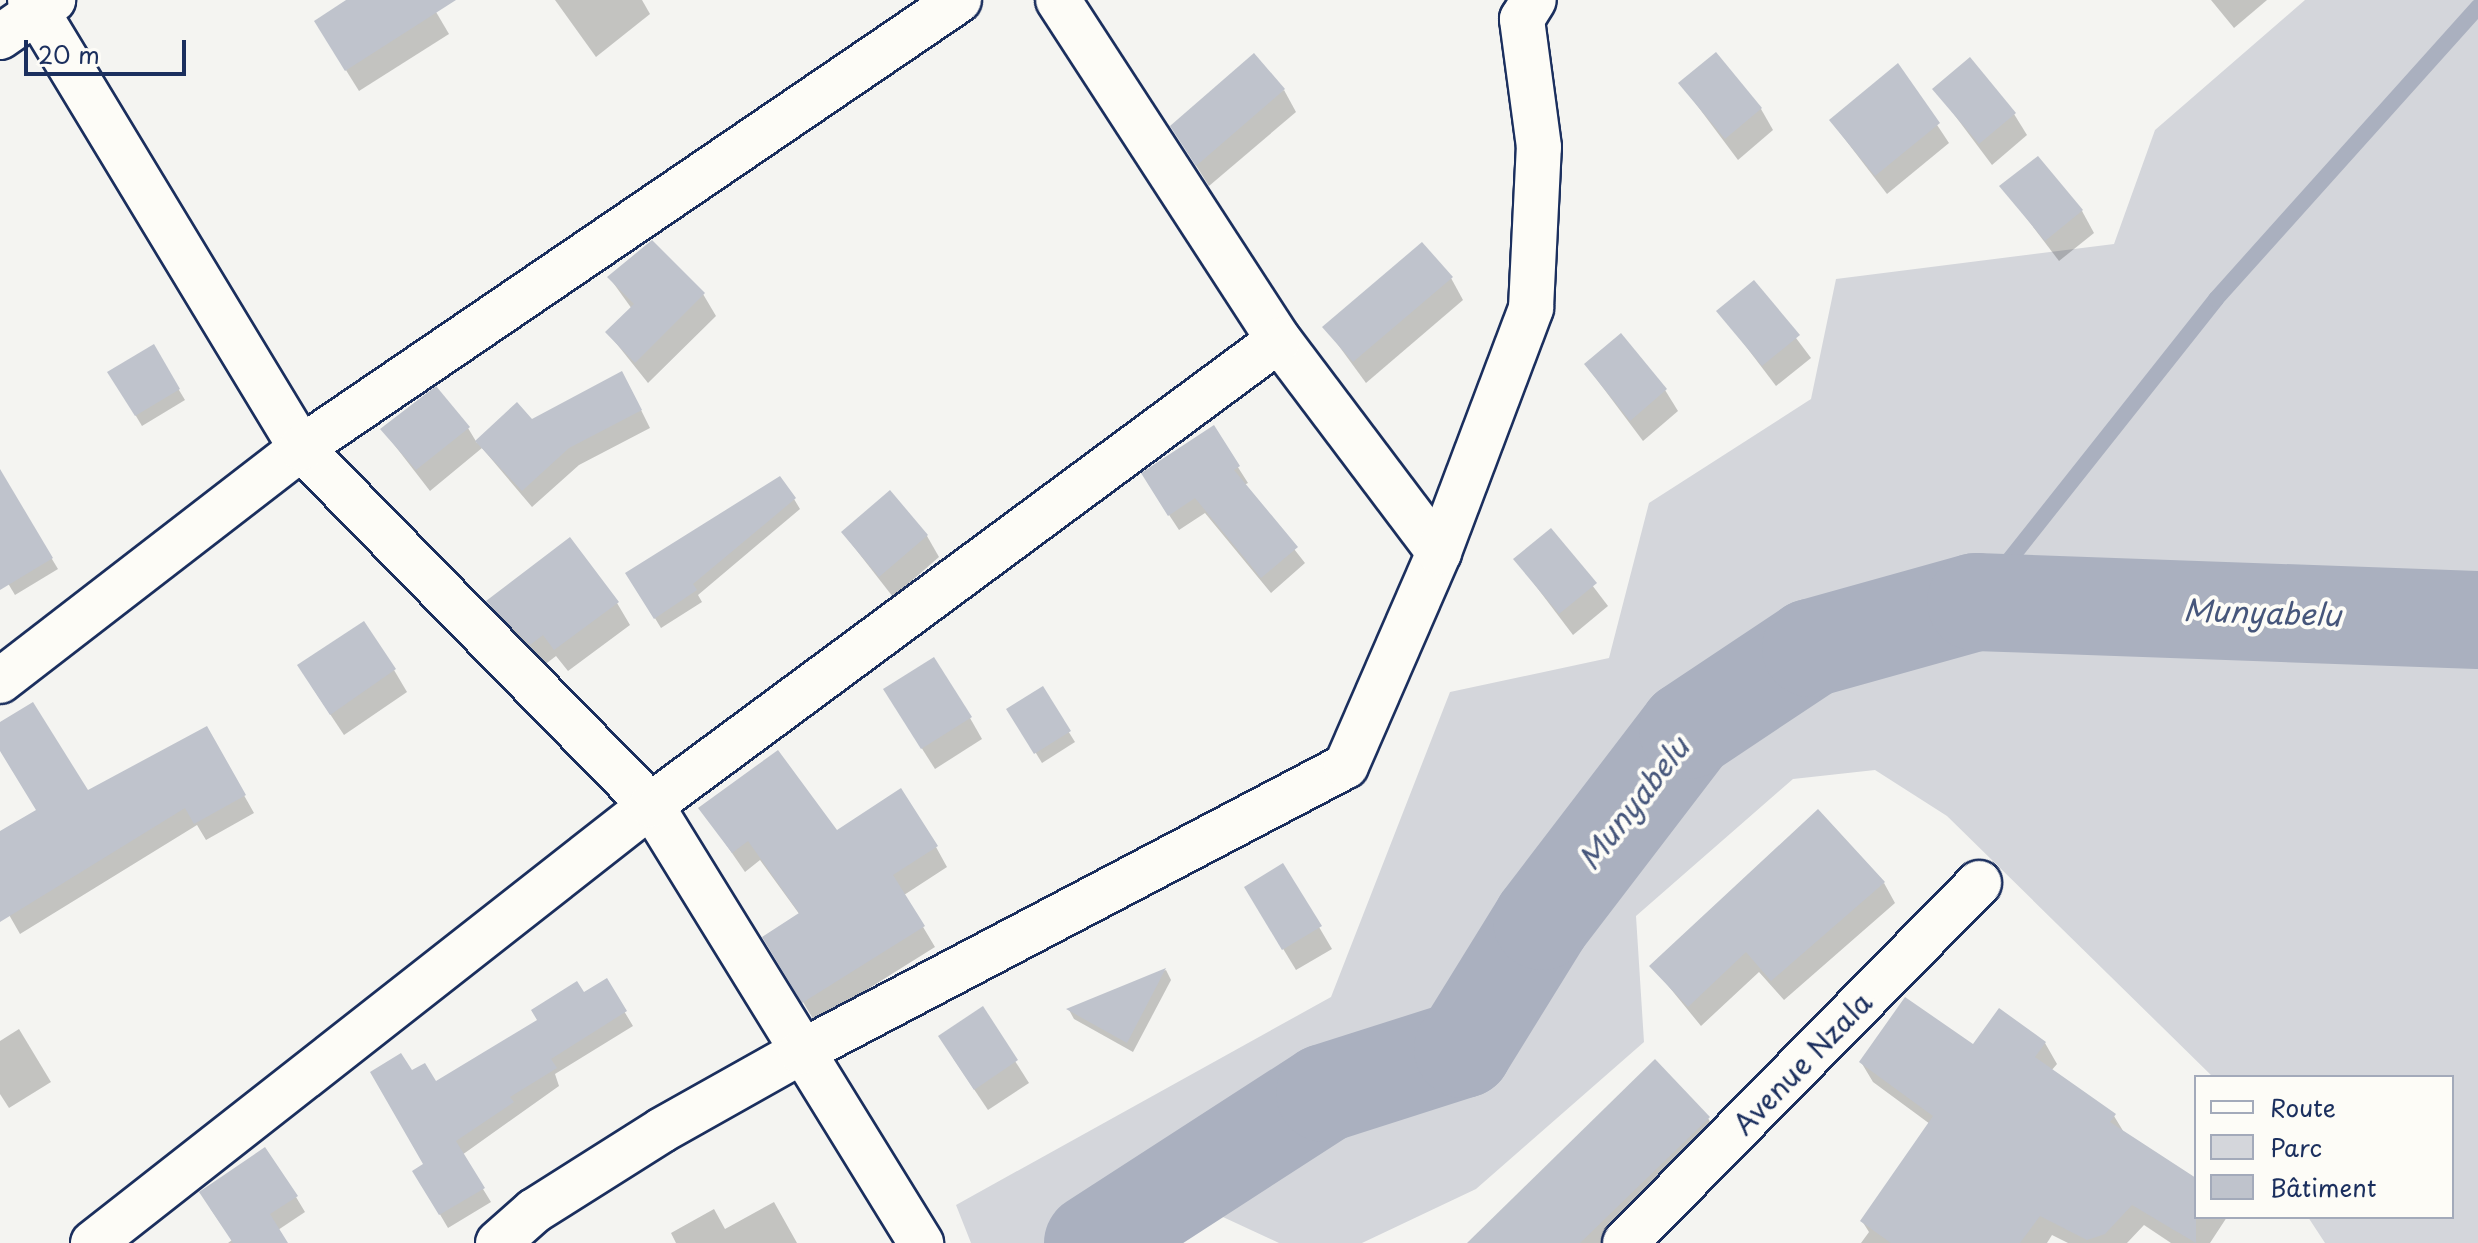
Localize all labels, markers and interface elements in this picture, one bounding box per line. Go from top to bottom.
scale bar [28,24,190,74]
text: 20 m [38,36,100,72]
water label: Munyabelu [2182,591,2342,633]
water label: Munyabelu [1570,730,1696,876]
street label: Avenue Nzala [1726,985,1878,1141]
legend [2194,1075,2454,1219]
text: Route [2270,1089,2336,1125]
text: Parc [2270,1129,2322,1165]
text: Bâtiment [2270,1169,2377,1205]

